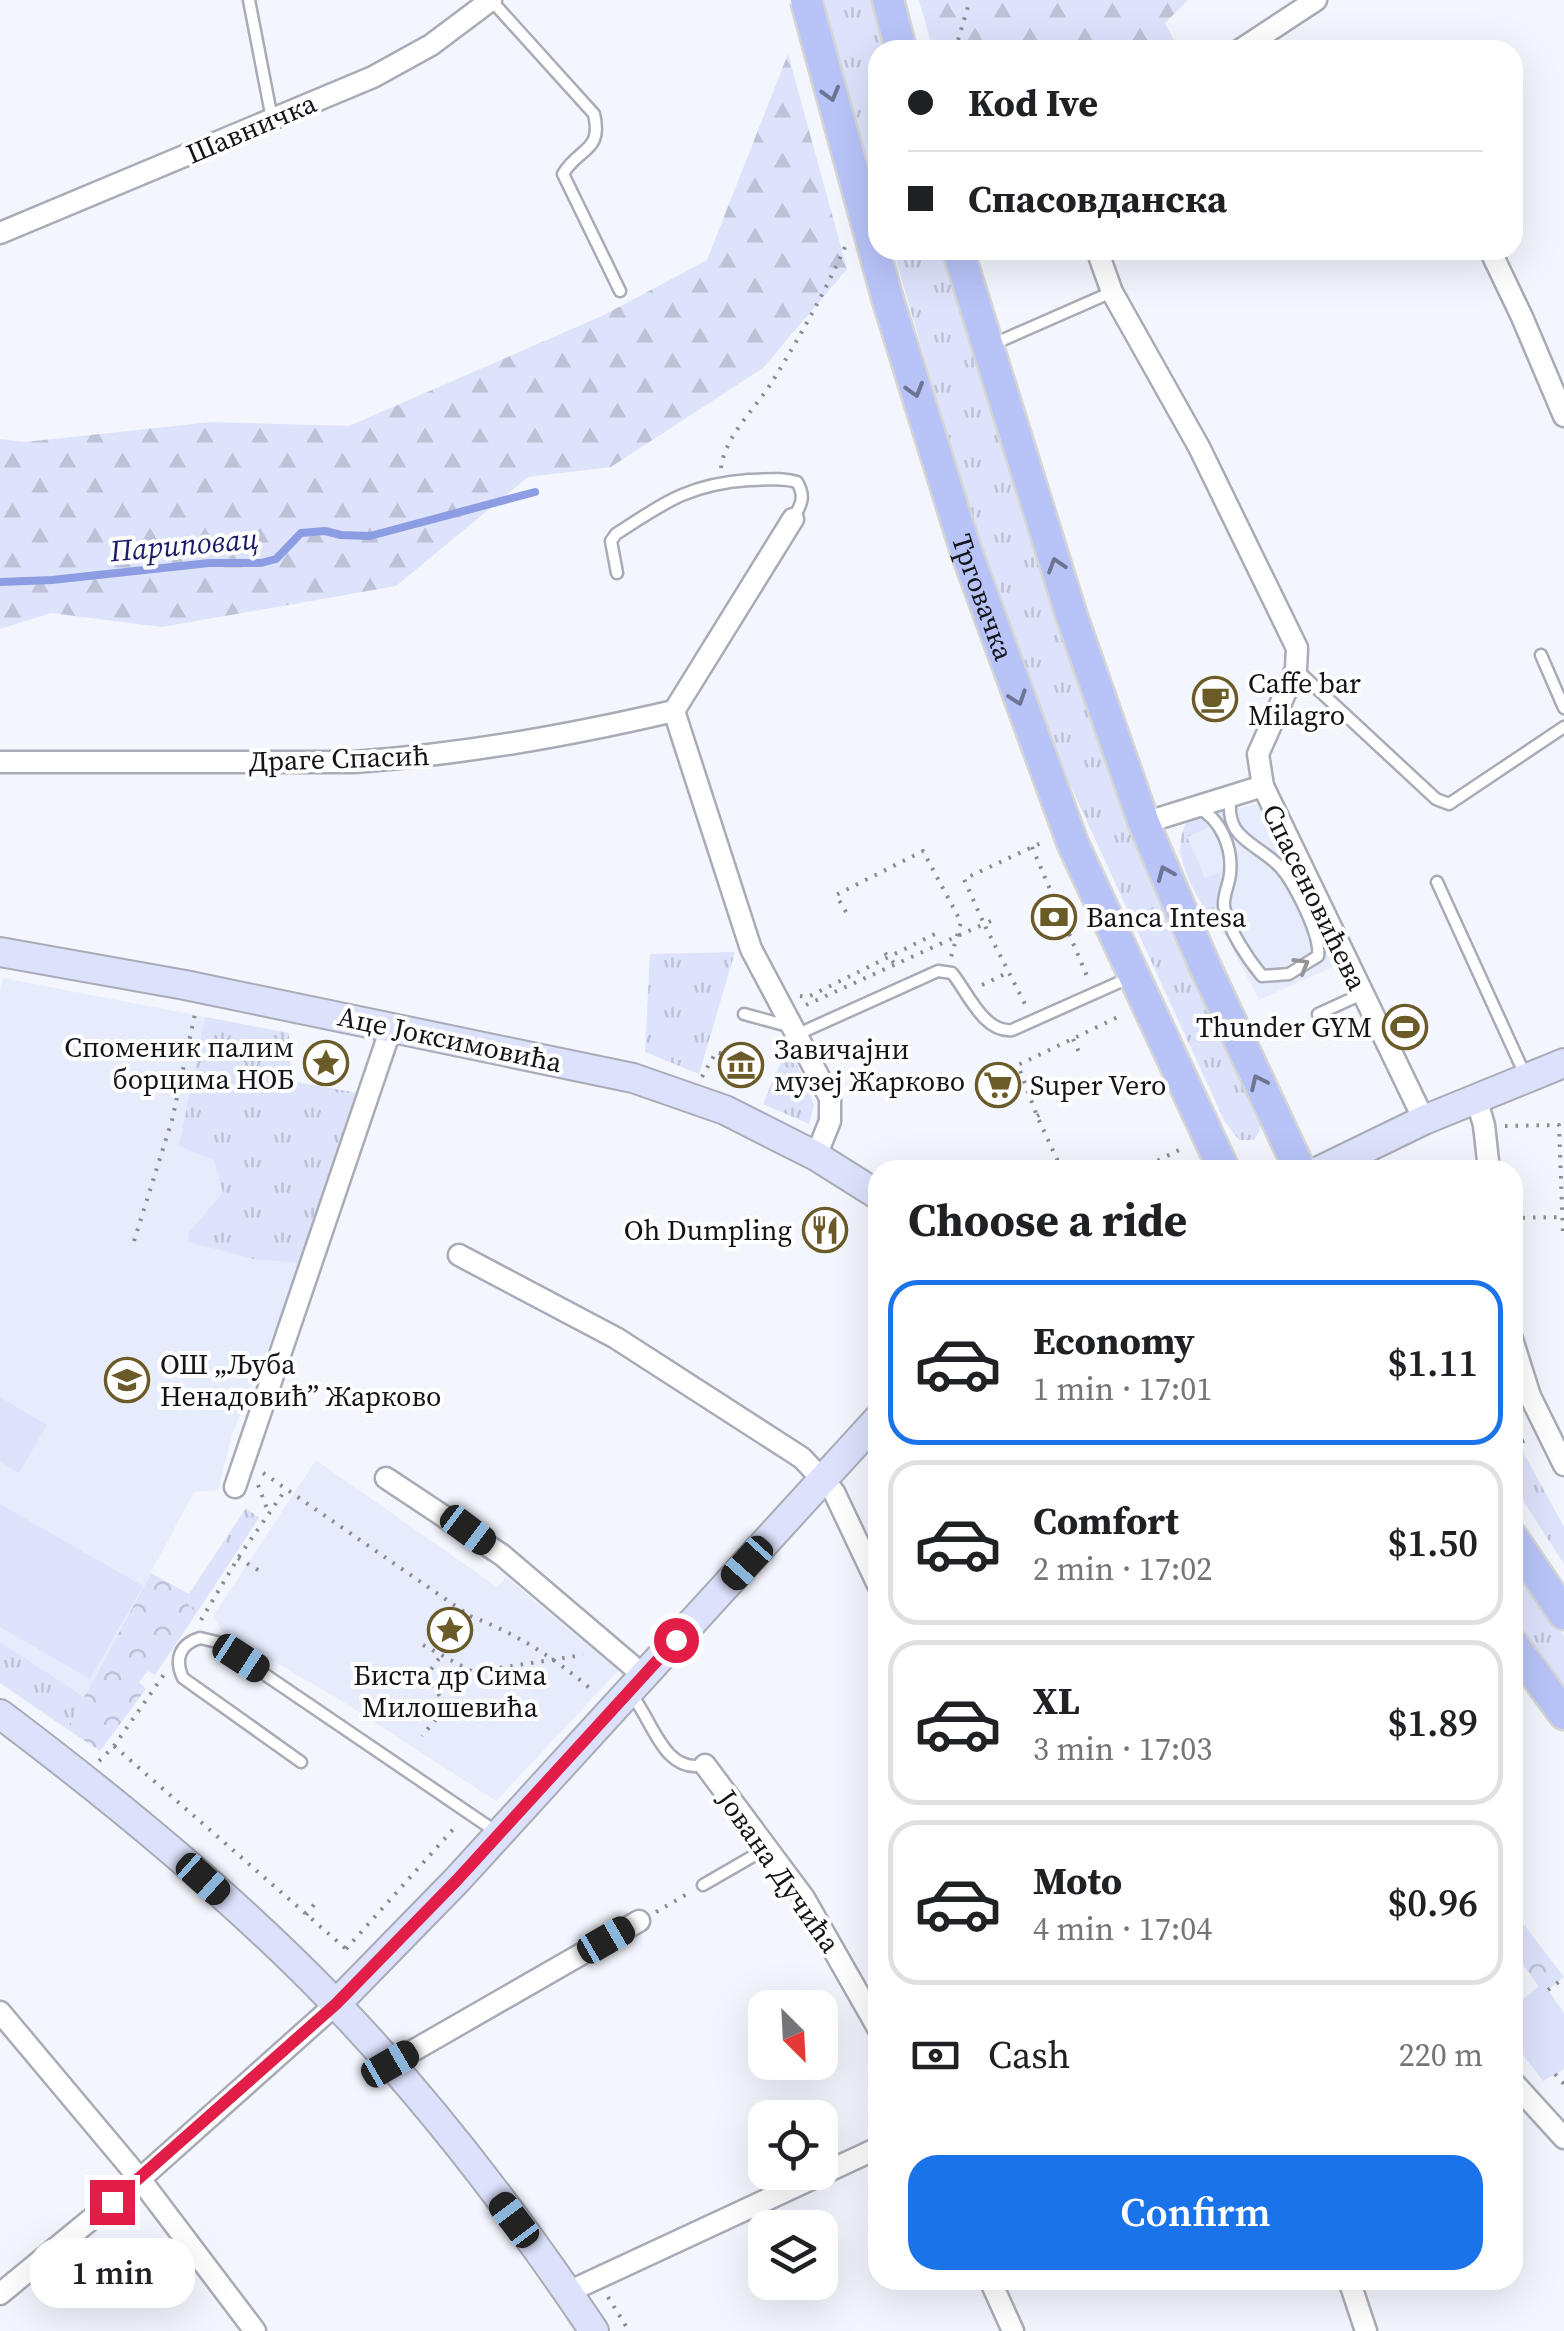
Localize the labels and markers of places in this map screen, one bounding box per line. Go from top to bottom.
place label: Caffe bar Milagro [1248,664,1361,734]
cafe icon: Caffe bar Milagro [1192,676,1238,722]
bank icon: Banca Intesa [1031,894,1077,940]
place label: Banca Intesa [1086,898,1247,936]
sports icon: Thunder GYM [1382,1004,1428,1050]
place label: Thunder GYM [1196,1008,1372,1046]
place label: Споменик палим борцима НОБ [64,1028,294,1098]
place label: Завичајни музеј Жарково [774,1030,965,1100]
place icon: Споменик палим борцима НОБ [303,1040,349,1086]
museum icon: Завичајни музеј Жарково [718,1042,764,1088]
supermarket icon: Super Vero [975,1062,1021,1108]
place label: Super Vero [1030,1066,1166,1104]
restaurant icon: Oh Dumpling [802,1207,848,1253]
place label: Oh Dumpling [624,1211,792,1249]
place label: ОШ „Љуба Ненадовић” Жарково [160,1345,441,1415]
school or university icon: ОШ „Љуба Ненадовић” Жарково [104,1357,150,1403]
place icon: Биста др Сима Милошевића [427,1607,473,1653]
place label: Биста др Сима Милошевића [353,1656,547,1726]

